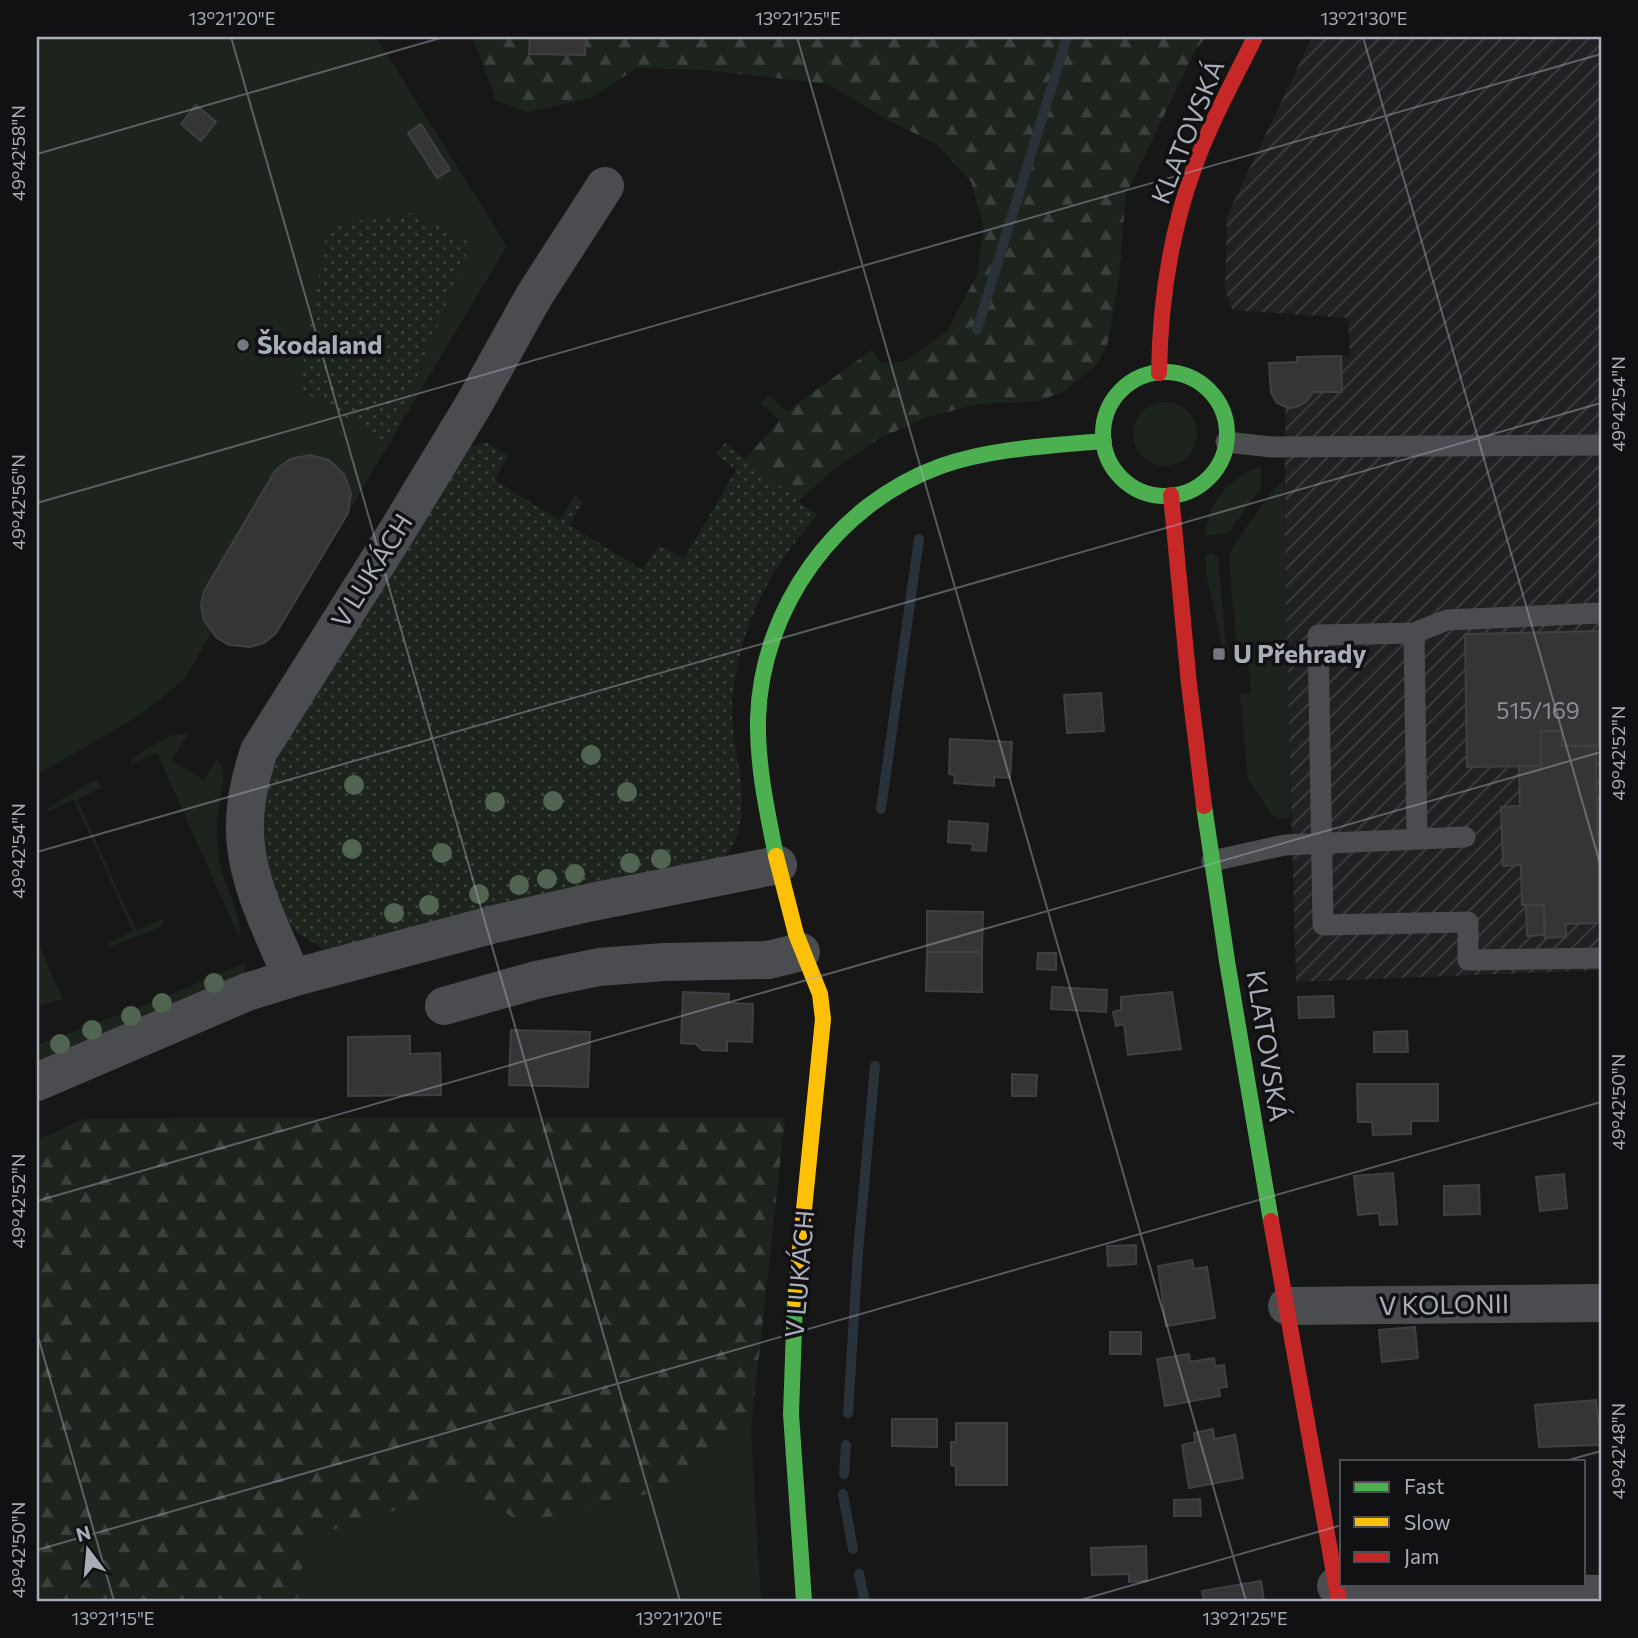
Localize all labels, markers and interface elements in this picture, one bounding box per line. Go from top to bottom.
text: 13°21'20"E [189,7,275,29]
text: 13°21'25"E [755,7,841,29]
text: 13°21'30"E [1320,7,1408,29]
street label: KLATOVSKÁ [1144,55,1230,208]
text: 49°42'58"N [7,105,29,201]
place label: Škodaland [257,328,382,359]
marker: Škodaland [235,337,251,353]
text: 49°42'54"N [1607,356,1629,452]
text: 49°42'56"N [7,454,29,550]
street label: V LUKÁCH [324,508,418,633]
place label: U Přehrady [1233,637,1367,668]
marker: U Přehrady [1211,646,1227,662]
house number: 515/169 [1496,696,1580,724]
text: 49°42'52"N [1607,706,1629,800]
text: 49°42'54"N [7,803,29,899]
street label: KLATOVSKÁ [1241,968,1296,1124]
text: 49°42'50"N [1607,1054,1629,1150]
text: 49°42'52"N [7,1154,29,1248]
street label: V LUKÁCH [777,1209,820,1339]
street label: V KOLONII [1379,1287,1509,1320]
text: 49°42'48"N [1607,1403,1629,1499]
legend [1340,1460,1586,1586]
text: Fast [1404,1473,1445,1498]
text: 49°42'50"N [7,1502,29,1598]
text: Slow [1404,1509,1451,1534]
north arrow [52,1516,122,1586]
text: N [73,1520,93,1546]
text: Jam [1404,1543,1439,1568]
text: 13°21'15"E [71,1607,155,1629]
text: 13°21'20"E [636,1607,722,1629]
text: 13°21'25"E [1202,1607,1288,1629]

